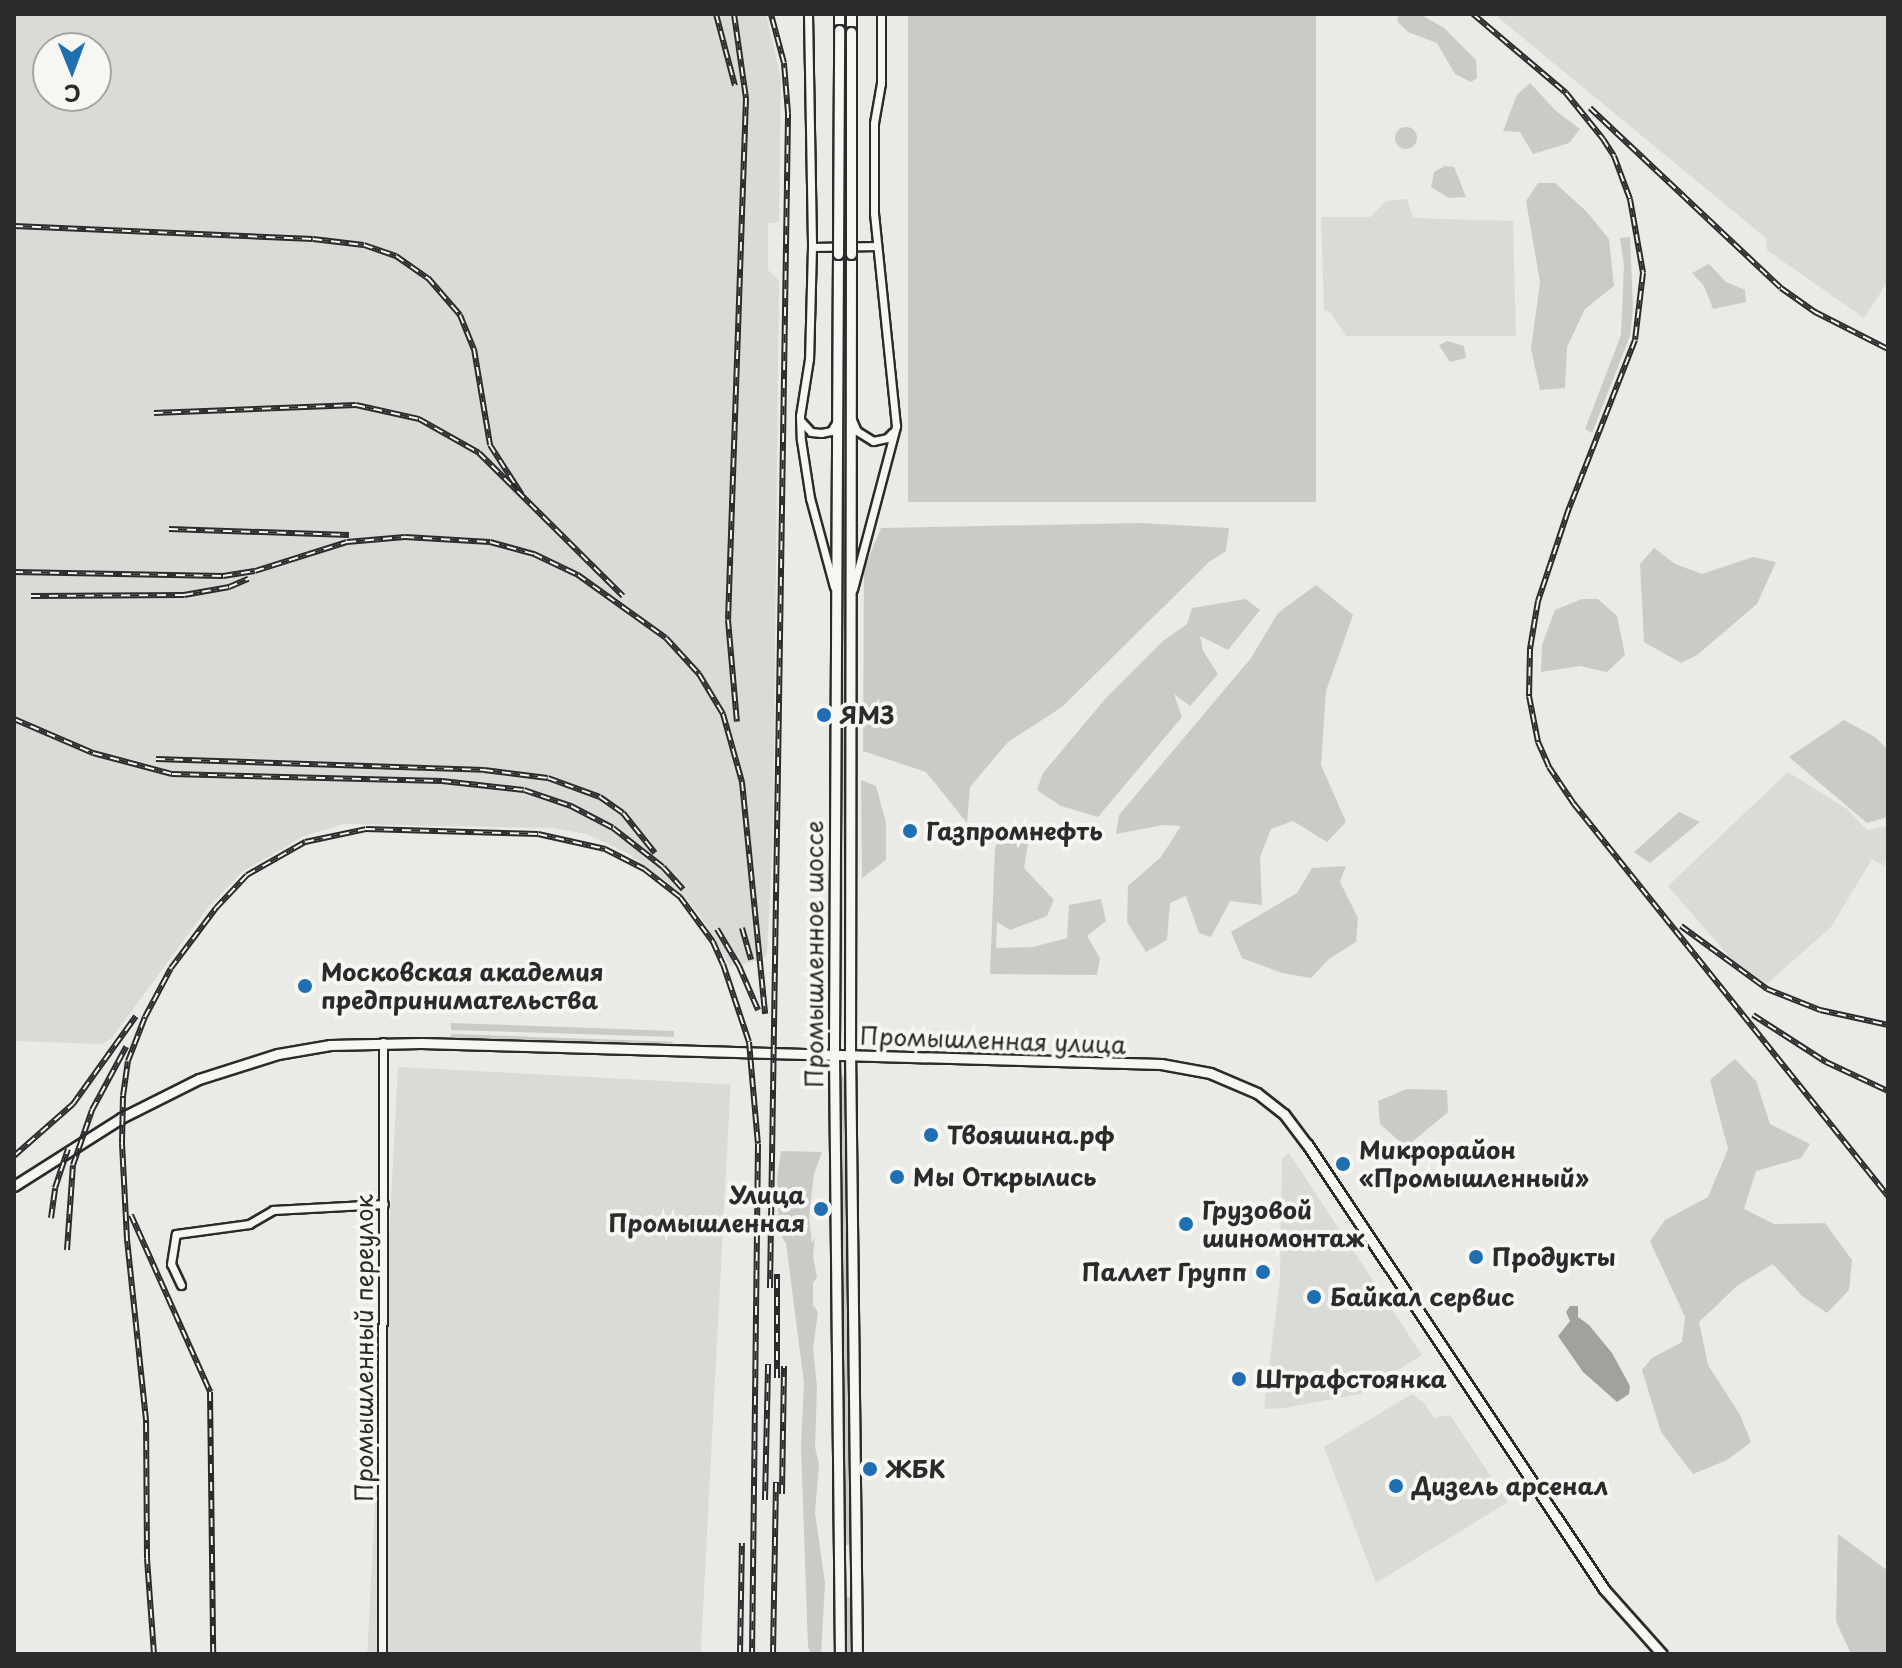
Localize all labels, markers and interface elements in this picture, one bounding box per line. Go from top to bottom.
north arrow [32,32,112,112]
text: С [64,78,81,111]
place label: ЯМЗ [840,701,895,729]
marker: ЯМЗ [815,706,833,724]
place label: Газпромнефть [926,817,1103,845]
street label: Промышленное шоссе [800,820,828,1088]
marker: Газпромнефть [901,822,919,840]
place label: Московская академия предпринимательства [321,958,604,1014]
marker: Московская академия предпринимательства [296,977,314,995]
street label: Промышленная улица [859,1021,1127,1059]
place label: Твояшина.рф [947,1121,1115,1149]
marker: Твояшина.рф [922,1126,940,1144]
place label: Микрорайон «Промышленный» [1359,1136,1589,1192]
marker: Микрорайон «Промышленный» [1334,1155,1352,1173]
place label: Мы Открылись [913,1163,1097,1191]
marker: Мы Открылись [888,1168,906,1186]
place label: Улица Промышленная [608,1181,805,1237]
street label: Промышленный переулок [350,1194,378,1502]
place label: Грузовой шиномонтаж [1202,1196,1364,1252]
marker: Улица Промышленная [812,1200,830,1218]
marker: Грузовой шиномонтаж [1177,1215,1195,1233]
place label: Продукты [1492,1243,1616,1271]
marker: Продукты [1467,1248,1485,1266]
place label: Паллет Групп [1081,1258,1247,1286]
marker: Паллет Групп [1254,1263,1272,1281]
place label: Байкал сервис [1330,1283,1515,1311]
marker: Байкал сервис [1305,1288,1323,1306]
place label: Штрафстоянка [1255,1365,1447,1393]
marker: Штрафстоянка [1230,1370,1248,1388]
place label: ЖБК [886,1455,945,1483]
marker: ЖБК [861,1460,879,1478]
place label: Дизель арсенал [1412,1472,1608,1500]
marker: Дизель арсенал [1387,1477,1405,1495]

